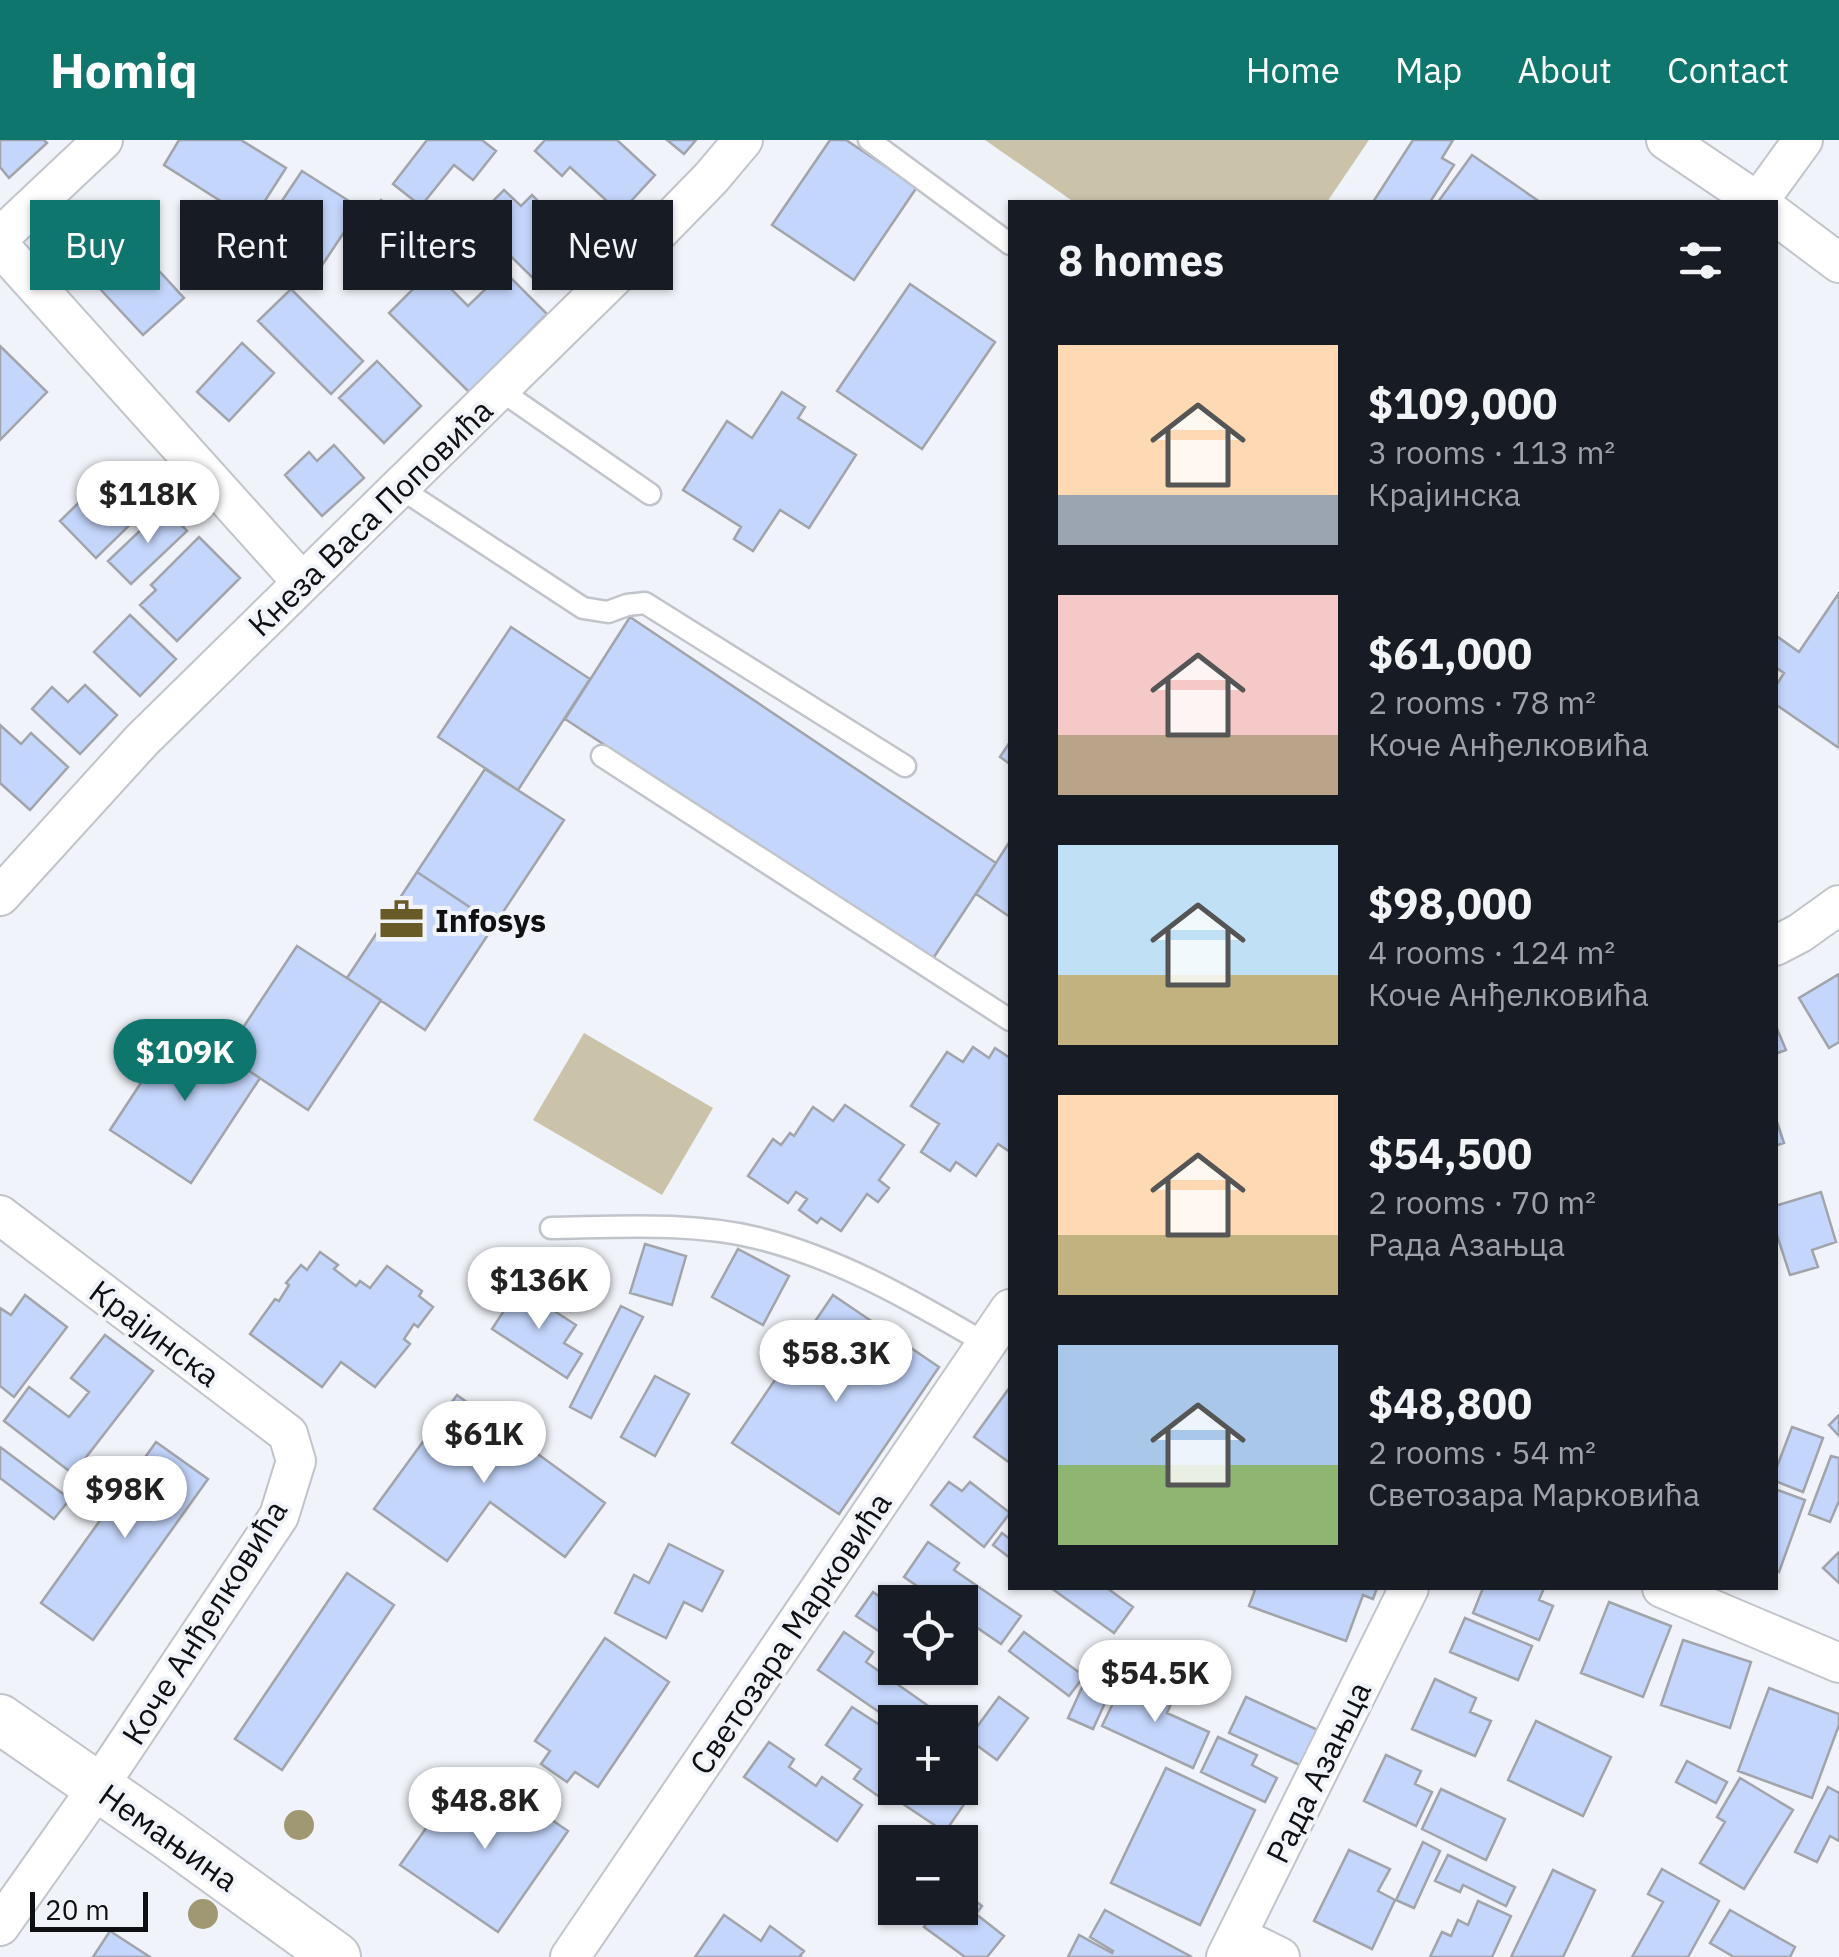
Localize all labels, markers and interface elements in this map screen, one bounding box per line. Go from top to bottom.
text: Homiq [50,39,198,101]
text: Home [1246,47,1340,93]
text: Map [1395,47,1462,93]
text: About [1517,47,1612,93]
text: Contact [1667,47,1789,93]
chip: Buy [30,200,160,290]
chip: Rent [180,200,323,290]
chip: Filters [343,200,512,290]
chip: New [532,200,673,290]
text: 8 homes [1058,233,1224,288]
icon: filters [1673,233,1728,288]
text: $109,000 [1368,376,1557,431]
icon: home [1138,385,1258,505]
street label: Кнеза Васа Поповића [239,389,501,645]
text: 3 rooms · 113 m² [1368,431,1615,473]
pin: $118K [78,461,218,546]
text: $118K [98,472,198,514]
text: Крајинска [1368,473,1521,515]
text: $61,000 [1368,626,1532,681]
icon: home [1138,635,1258,755]
text: 2 rooms · 78 m² [1368,681,1596,723]
text: Коче Анђелковића [1368,723,1649,765]
text: $98,000 [1368,876,1532,931]
icon: home [1138,885,1258,1005]
office icon: Infosys [378,896,426,944]
place label: Infosys [435,899,546,941]
text: 4 rooms · 124 m² [1368,931,1615,973]
text: Коче Анђелковића [1368,973,1649,1015]
pin: $109K [115,1019,255,1104]
text: $109K [135,1030,235,1072]
text: $54,500 [1368,1126,1532,1181]
icon: home [1138,1135,1258,1255]
text: 2 rooms · 70 m² [1368,1181,1596,1223]
text: Рада Азањца [1368,1223,1565,1265]
pin: $136K [469,1247,609,1332]
text: $136K [489,1258,589,1300]
street label: Крајинска [81,1270,229,1396]
pin: $58.3K [755,1320,917,1405]
text: $58.3K [781,1331,891,1373]
text: $48,800 [1368,1376,1532,1431]
icon: home [1138,1385,1258,1505]
pin: $61K [425,1401,543,1486]
text: $61K [444,1412,524,1454]
text: 2 rooms · 54 m² [1368,1431,1596,1473]
pin: $98K [66,1456,184,1541]
text: $98K [85,1467,165,1509]
text: Светозара Марковића [1368,1473,1700,1515]
street label: Светозара Марковића [680,1484,900,1782]
street label: Коче Анђелковића [112,1492,296,1752]
map controls [878,1585,978,1925]
button: locate [878,1585,978,1685]
pin: $54.5K [1074,1640,1236,1725]
text: $54.5K [1100,1651,1210,1693]
street label: Рада Азањца [1256,1674,1380,1870]
button: + [878,1705,978,1805]
pin: $48.8K [404,1767,566,1852]
street label: Немањина [91,1774,247,1900]
text: $48.8K [430,1778,540,1820]
button: − [878,1825,978,1925]
scale bar [30,1887,148,1932]
text: 20 m [45,1891,110,1928]

